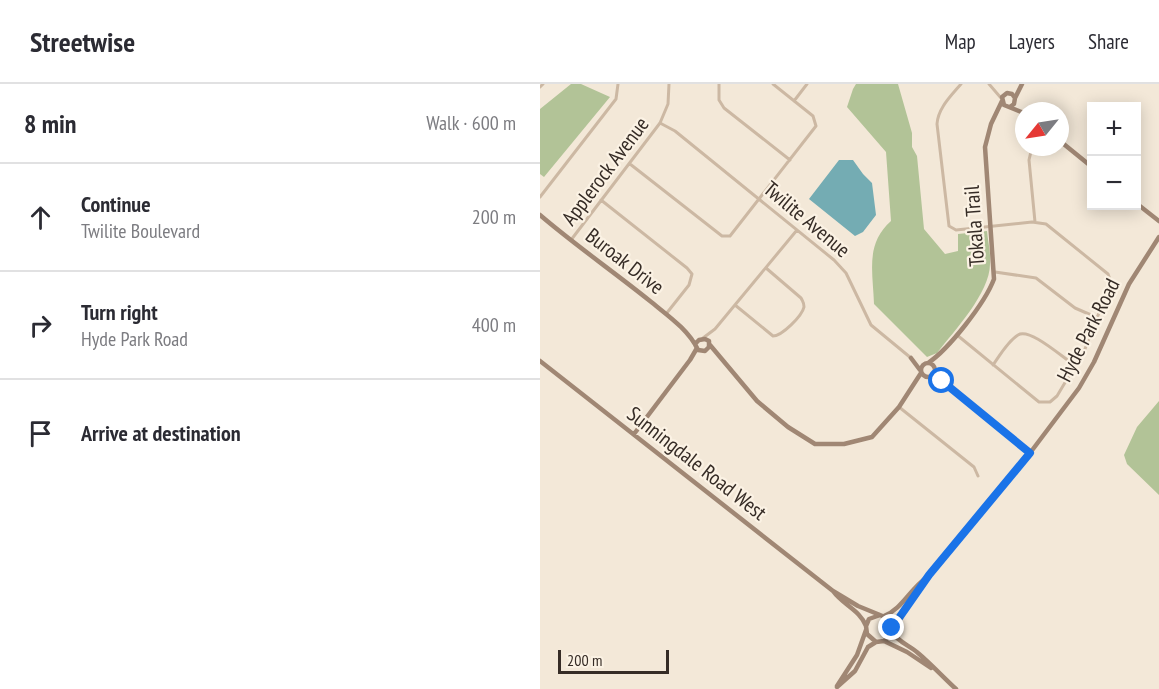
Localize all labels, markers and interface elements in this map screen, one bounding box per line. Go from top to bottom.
text: Streetwise [30,23,135,60]
text: Map [945,28,976,55]
text: Layers [1009,28,1055,55]
text: Share [1088,28,1129,55]
north arrow [1015,102,1069,156]
map controls [1087,102,1141,210]
button: + [1087,102,1141,156]
text: 8 min [24,107,77,140]
text: Walk · 600 m [426,110,516,136]
street label: Applerock Avenue [555,111,655,231]
button: − [1087,156,1141,210]
street label: Twilite Avenue [758,175,856,263]
street label: Tokala Trail [958,184,990,267]
text: Continue [81,190,151,218]
icon: ahead [24,201,57,234]
text: 200 m [472,204,516,230]
text: Twilite Boulevard [81,218,200,244]
street label: Buroak Drive [580,222,670,300]
street label: Hyde Park Road [1050,274,1126,386]
text: Turn right [81,298,158,326]
icon: right [24,309,57,342]
text: 400 m [472,312,516,338]
text: Hyde Park Road [81,326,188,352]
route start [928,367,954,393]
street label: Sunningdale Road West [622,400,772,526]
icon: arrive [24,417,57,450]
text: Arrive at destination [81,419,241,447]
route end [878,614,904,640]
scale bar [558,647,669,674]
text: 200 m [567,650,602,670]

